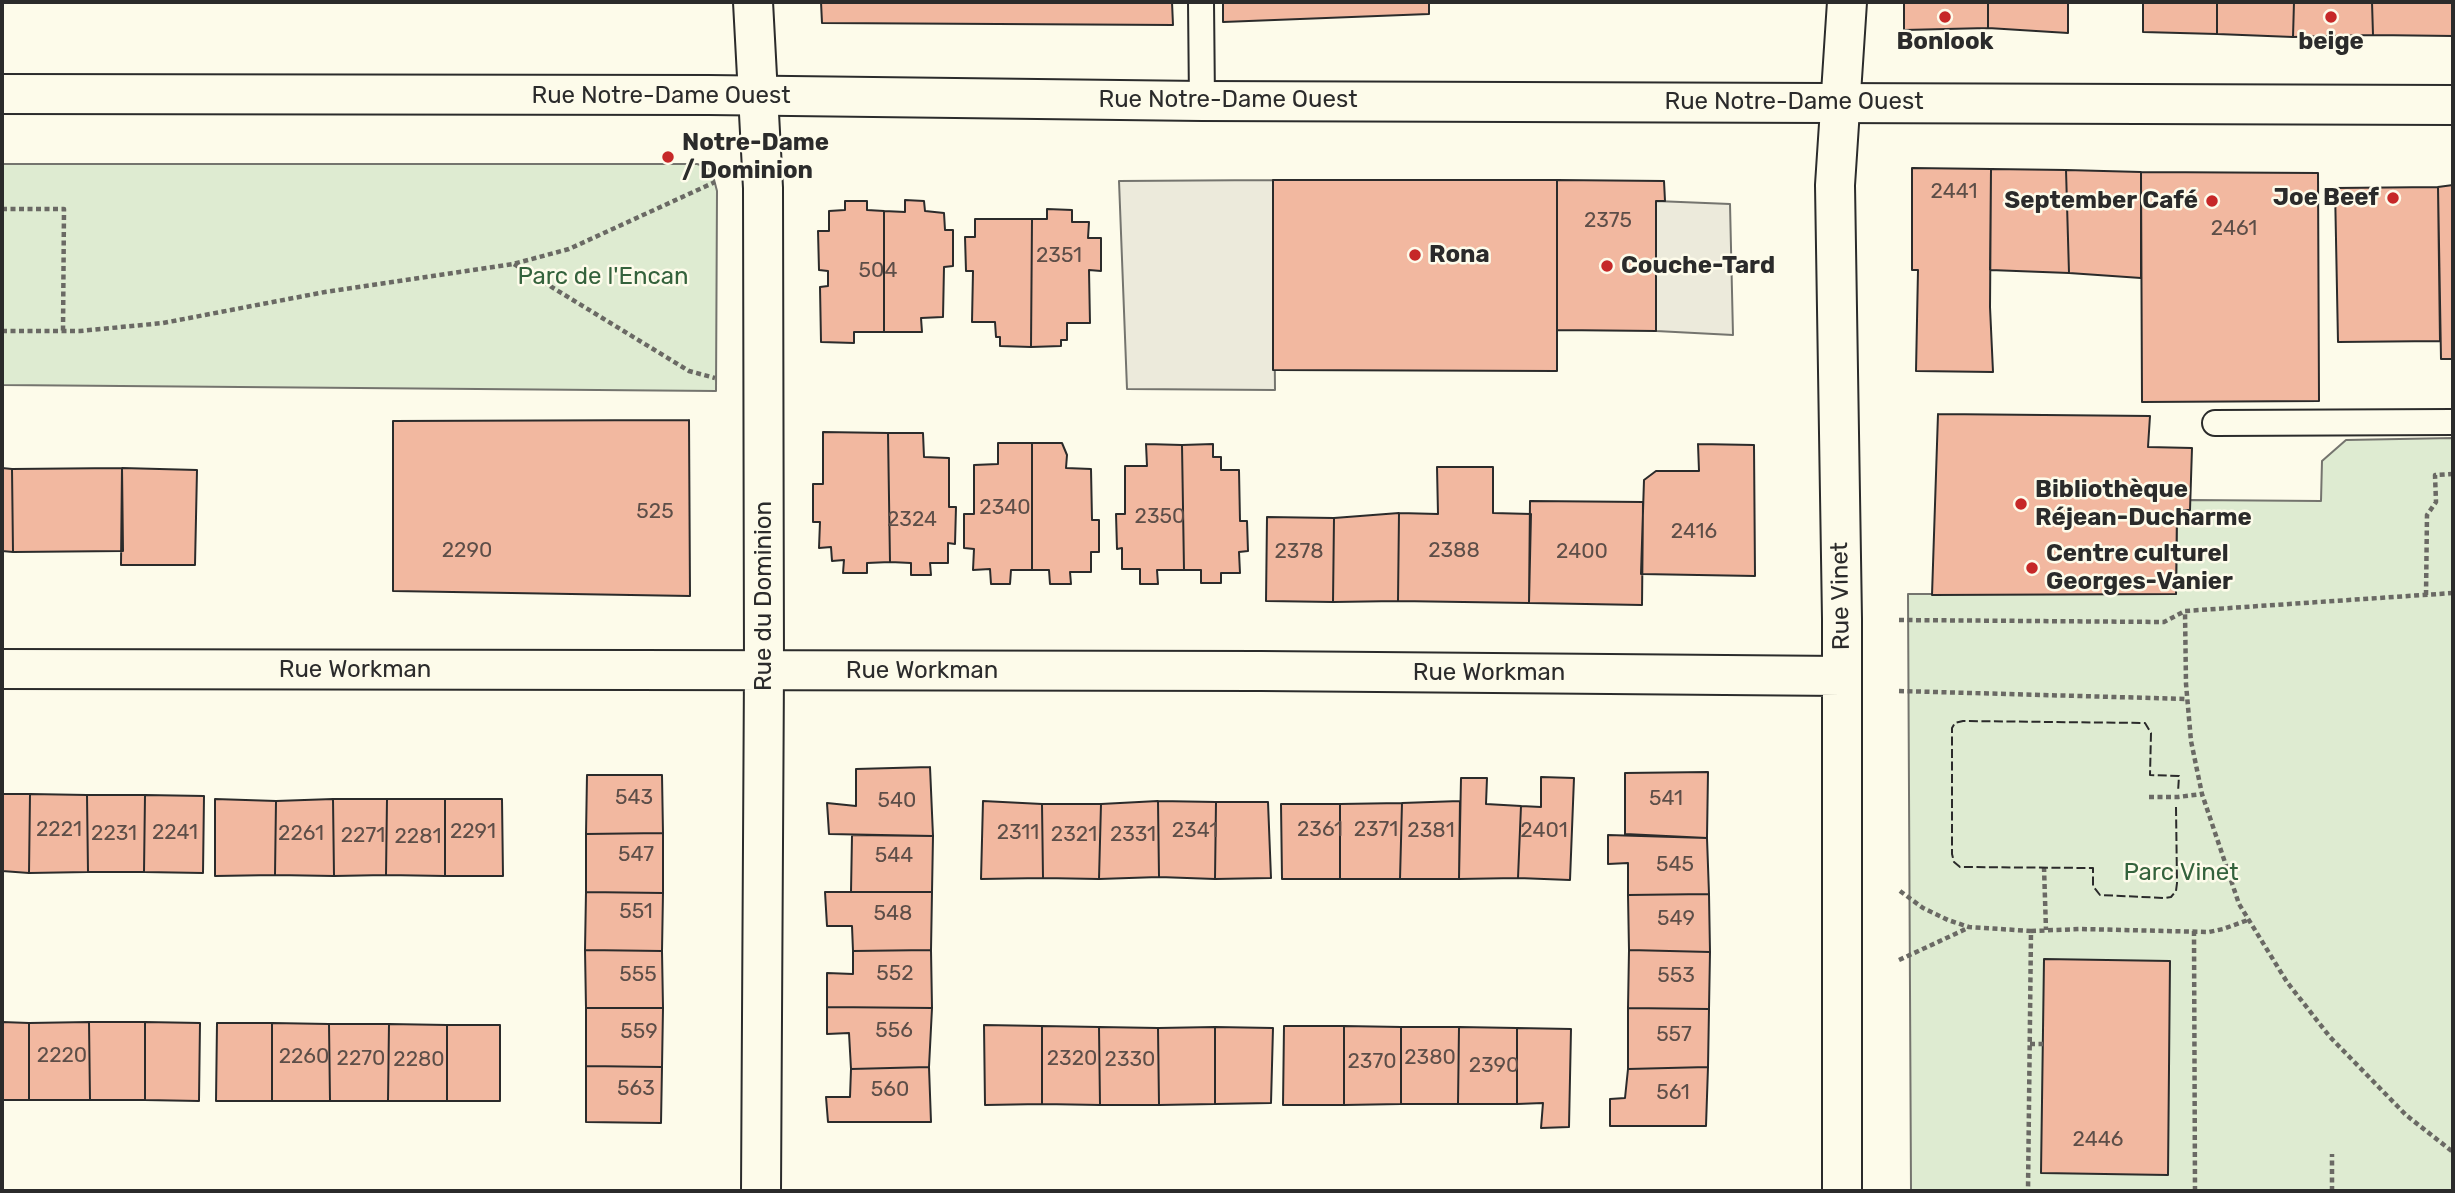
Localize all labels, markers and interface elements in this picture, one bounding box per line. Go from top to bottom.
marker: Bonlook [1937,9,1953,25]
marker: beige [2323,9,2339,25]
place label: Bonlook [1896,28,1994,56]
place label: beige [2298,28,2364,56]
street label: Rue Notre-Dame Ouest [531,82,791,110]
street label: Rue Notre-Dame Ouest [1098,86,1358,114]
street label: Rue Notre-Dame Ouest [1664,88,1924,116]
place label: Notre-Dame / Dominion [682,129,829,185]
marker: Notre-Dame / Dominion [660,149,676,165]
house number: 2441 [1931,179,1977,205]
place label: Joe Beef [2273,184,2379,212]
place label: September Café [2004,187,2198,215]
marker: Joe Beef [2385,190,2401,206]
marker: September Café [2204,193,2220,209]
house number: 2375 [1584,208,1632,234]
house number: 2461 [2211,216,2257,242]
place label: Rona [1429,241,1490,269]
house number: 2351 [1036,243,1082,269]
marker: Rona [1407,247,1423,263]
place label: Couche-Tard [1621,252,1775,280]
house number: 504 [859,258,897,284]
marker: Couche-Tard [1599,258,1615,274]
park label: Parc de l'Encan [517,263,689,291]
place label: Bibliothèque Réjean-Ducharme [2035,476,2252,532]
house number: 2340 [979,495,1031,521]
marker: Bibliothèque Réjean-Ducharme [2013,496,2029,512]
house number: 525 [636,499,674,525]
street label: Rue du Dominion [750,501,778,691]
house number: 2350 [1135,504,1185,530]
house number: 2324 [887,507,937,533]
house number: 2416 [1671,519,1717,545]
house number: 2290 [442,538,492,564]
house number: 2388 [1428,538,1480,564]
house number: 2378 [1274,539,1324,565]
house number: 2400 [1556,539,1608,565]
place label: Centre culturel Georges-Vanier [2046,540,2233,596]
street label: Rue Vinet [1826,542,1856,650]
marker: Centre culturel Georges-Vanier [2024,560,2040,576]
street label: Rue Workman [279,656,431,684]
street label: Rue Workman [846,657,998,685]
street label: Rue Workman [1413,659,1565,687]
house number: 543 [615,785,653,811]
house number: 541 [1649,786,1683,812]
house number: 540 [878,788,916,814]
house number: 2221 [36,817,82,843]
house number: 2361 [1297,817,1343,843]
house number: 2371 [1354,817,1398,843]
house number: 2341 [1172,818,1218,844]
house number: 2381 [1407,818,1455,844]
house number: 2401 [1520,818,1568,844]
house number: 2291 [450,819,496,845]
house number: 2241 [152,820,198,846]
house number: 2311 [997,820,1039,846]
house number: 2231 [91,821,137,847]
house number: 2261 [278,821,324,847]
house number: 2321 [1051,822,1097,848]
house number: 2331 [1110,822,1156,848]
house number: 2271 [341,823,385,849]
house number: 2281 [395,824,441,850]
house number: 547 [618,842,654,868]
house number: 544 [875,843,913,869]
house number: 545 [1656,852,1694,878]
park label: Parc Vinet [2123,859,2239,887]
house number: 551 [619,899,653,925]
house number: 548 [874,901,912,927]
house number: 549 [1657,906,1695,932]
house number: 552 [876,961,914,987]
house number: 555 [619,962,657,988]
house number: 553 [1657,963,1695,989]
house number: 556 [875,1018,913,1044]
house number: 559 [620,1019,658,1045]
house number: 557 [1656,1022,1692,1048]
house number: 2220 [37,1043,87,1069]
house number: 2260 [279,1044,329,1070]
house number: 2380 [1404,1045,1456,1071]
house number: 2270 [337,1046,385,1072]
house number: 2320 [1047,1046,1097,1072]
house number: 2280 [393,1047,445,1073]
house number: 2330 [1105,1047,1155,1073]
house number: 2370 [1347,1049,1397,1075]
house number: 2390 [1469,1053,1519,1079]
house number: 563 [617,1076,655,1102]
house number: 560 [871,1077,909,1103]
house number: 561 [1656,1080,1690,1106]
house number: 2446 [2073,1127,2123,1153]

